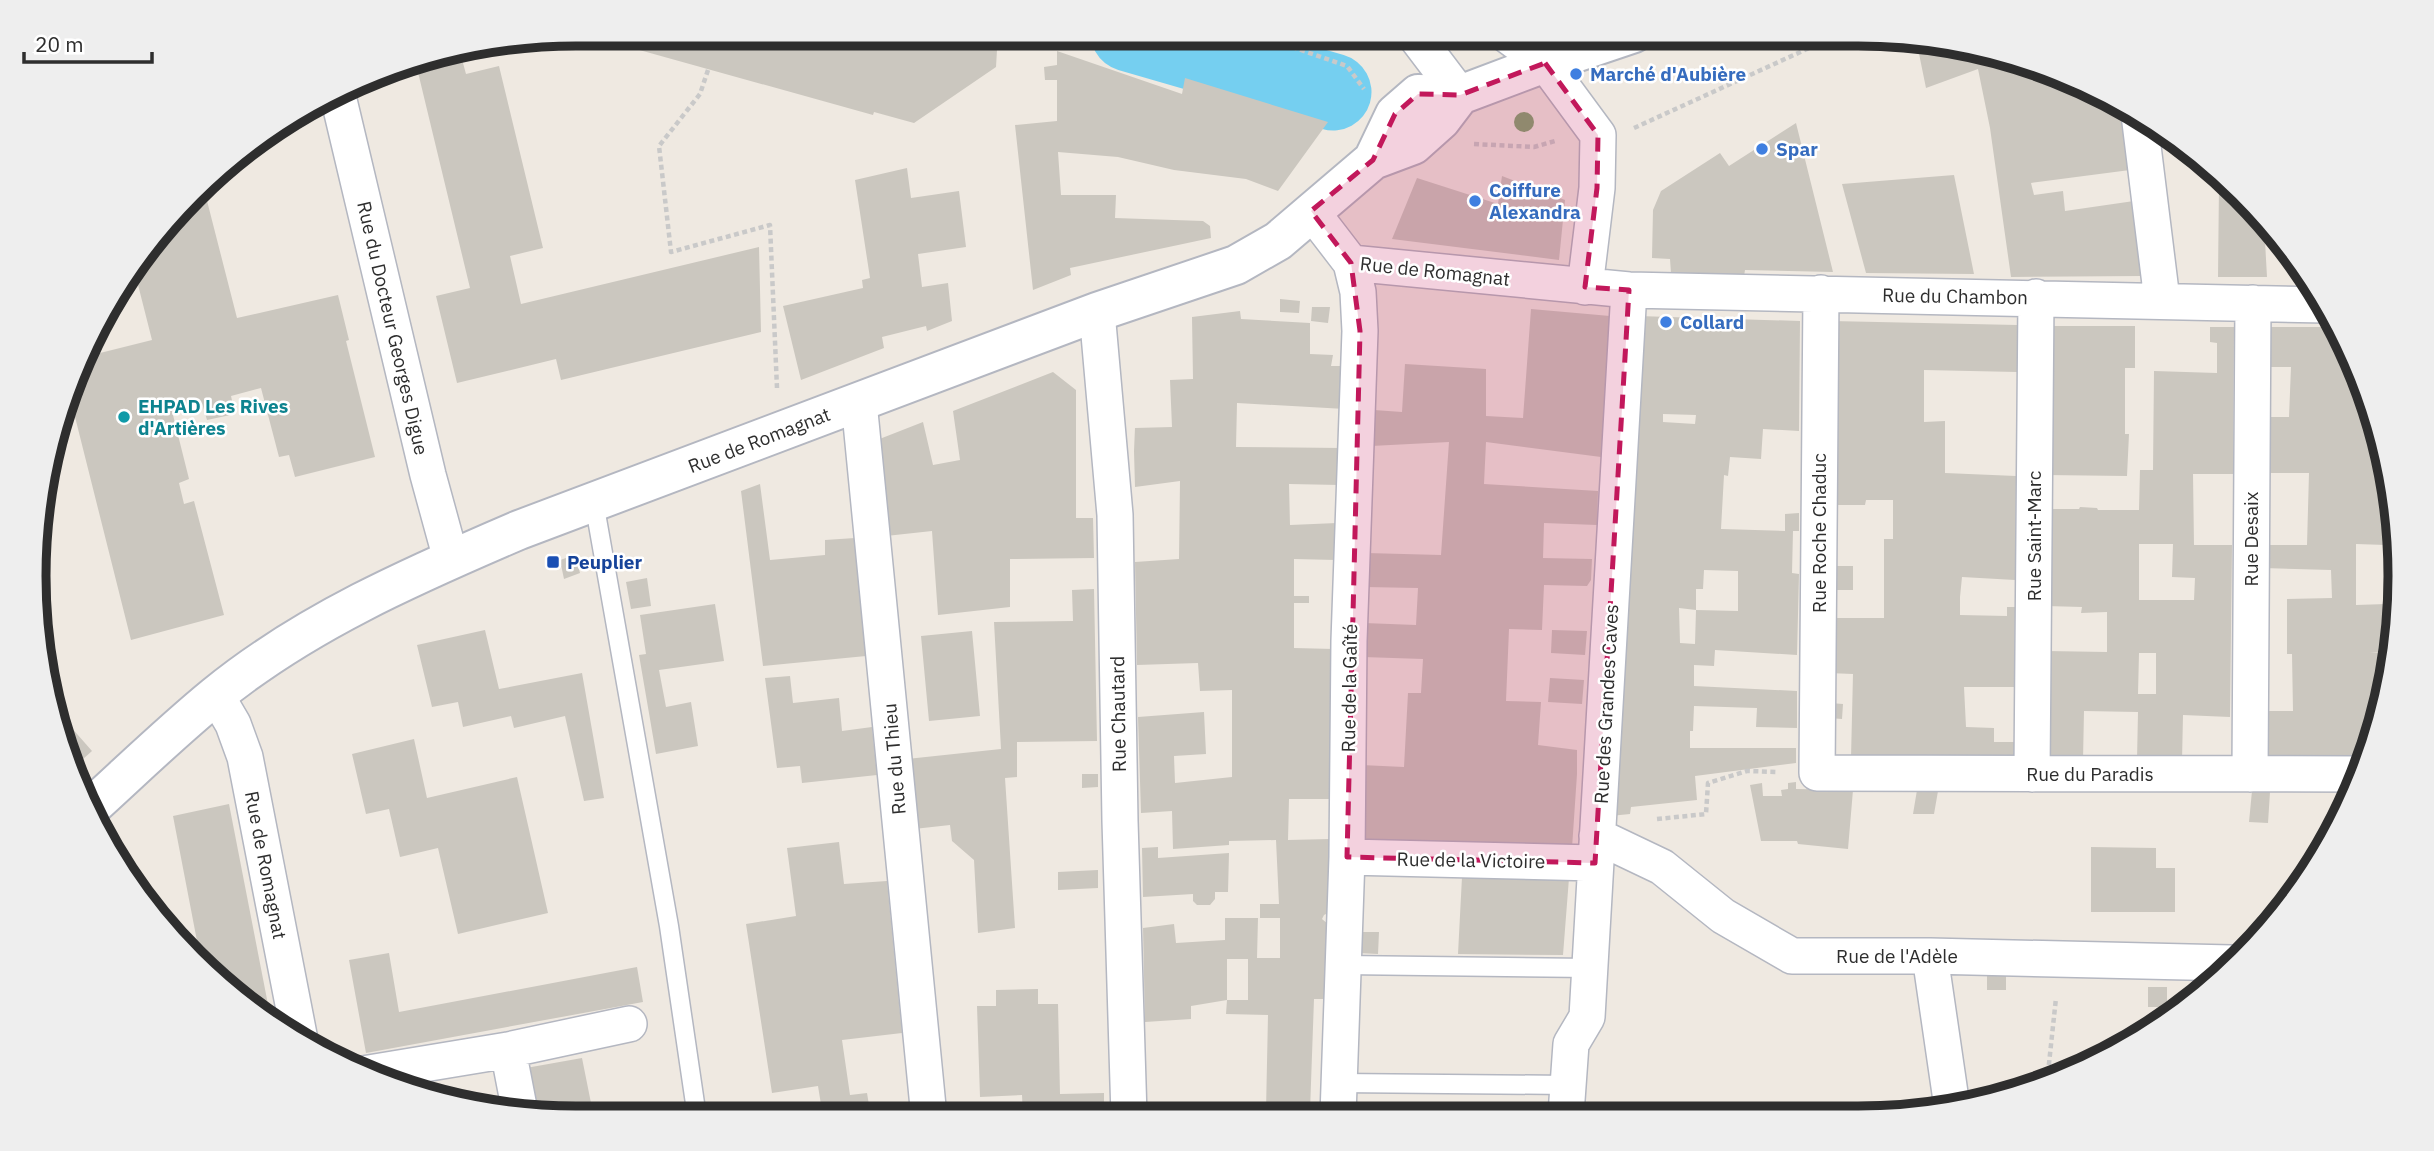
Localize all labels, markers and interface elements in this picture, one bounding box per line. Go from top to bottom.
scale bar [24,21,152,65]
text: 20 m [35,30,84,58]
place label: Marché d'Aubière [1590,62,1746,86]
marker: Marché d'Aubière [1568,66,1584,82]
place label: Spar [1776,137,1818,161]
marker: Spar [1754,141,1770,157]
place label: Coiffure Alexandra [1489,178,1581,224]
marker: Coiffure Alexandra [1467,193,1483,209]
street label: Rue du Docteur Georges Digue [352,199,434,457]
street label: Rue de Romagnat [1359,251,1511,291]
street label: Rue du Chambon [1882,283,2028,309]
place label: Collard [1680,310,1744,334]
marker: Collard [1658,314,1674,330]
place label: EHPAD Les Rives d'Artières [138,394,288,440]
street label: Rue de Romagnat [684,402,834,478]
marker: EHPAD Les Rives d'Artières [116,409,132,425]
street label: Rue Roche Chaduc [1807,453,1831,613]
street label: Rue Saint-Marc [2022,470,2046,601]
street label: Rue Desaix [2239,491,2263,586]
place label: Peuplier [567,550,643,574]
marker: Peuplier [545,554,561,570]
street label: Rue des Grandes Caves [1589,604,1623,804]
street label: Rue de la Gaîté [1336,623,1362,753]
street label: Rue Chautard [1105,656,1131,772]
street label: Rue du Thieu [877,702,911,816]
street label: Rue du Paradis [2026,762,2154,786]
street label: Rue de Romagnat [240,789,292,941]
street label: Rue de la Victoire [1396,847,1546,873]
street label: Rue de l'Adèle [1836,944,1958,968]

